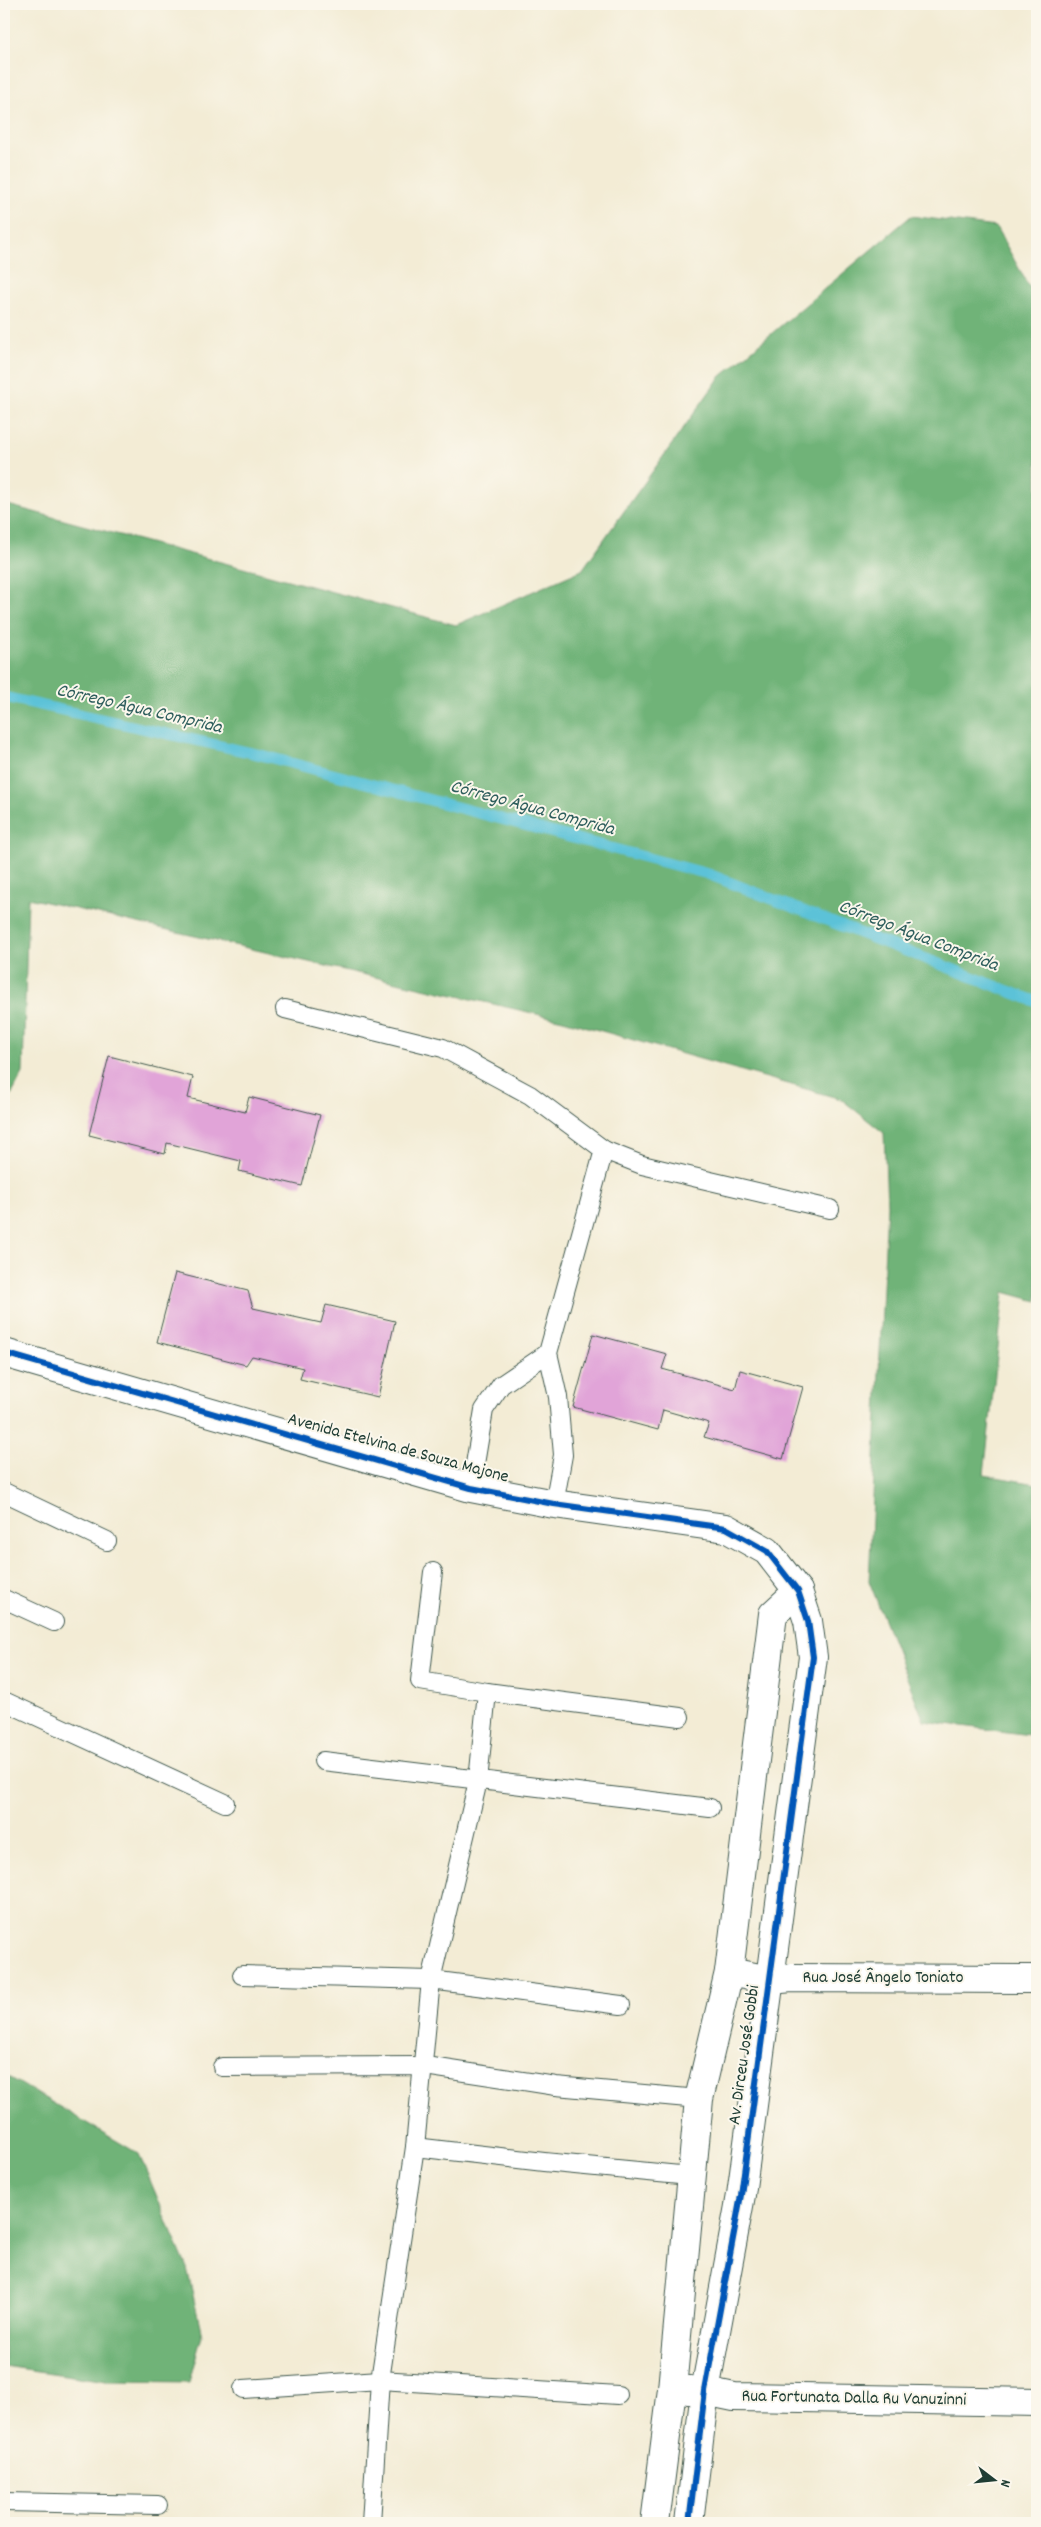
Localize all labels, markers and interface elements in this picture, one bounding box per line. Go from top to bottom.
water label: Córrego Água Comprida [54,678,225,742]
water label: Córrego Água Comprida [447,774,618,844]
water label: Córrego Água Comprida [834,894,1003,980]
street label: Avenida Etelvina de Souza Majone [285,1407,511,1491]
street label: Rua José Ângelo Toniato [802,1966,964,1991]
street label: Av. Dirceu José Gobbi [723,1984,767,2126]
street label: Rua Fortunata Dalla Ru Vanuzinni [741,2385,967,2413]
north arrow [968,2454,1018,2504]
text: N [994,2477,1015,2489]

